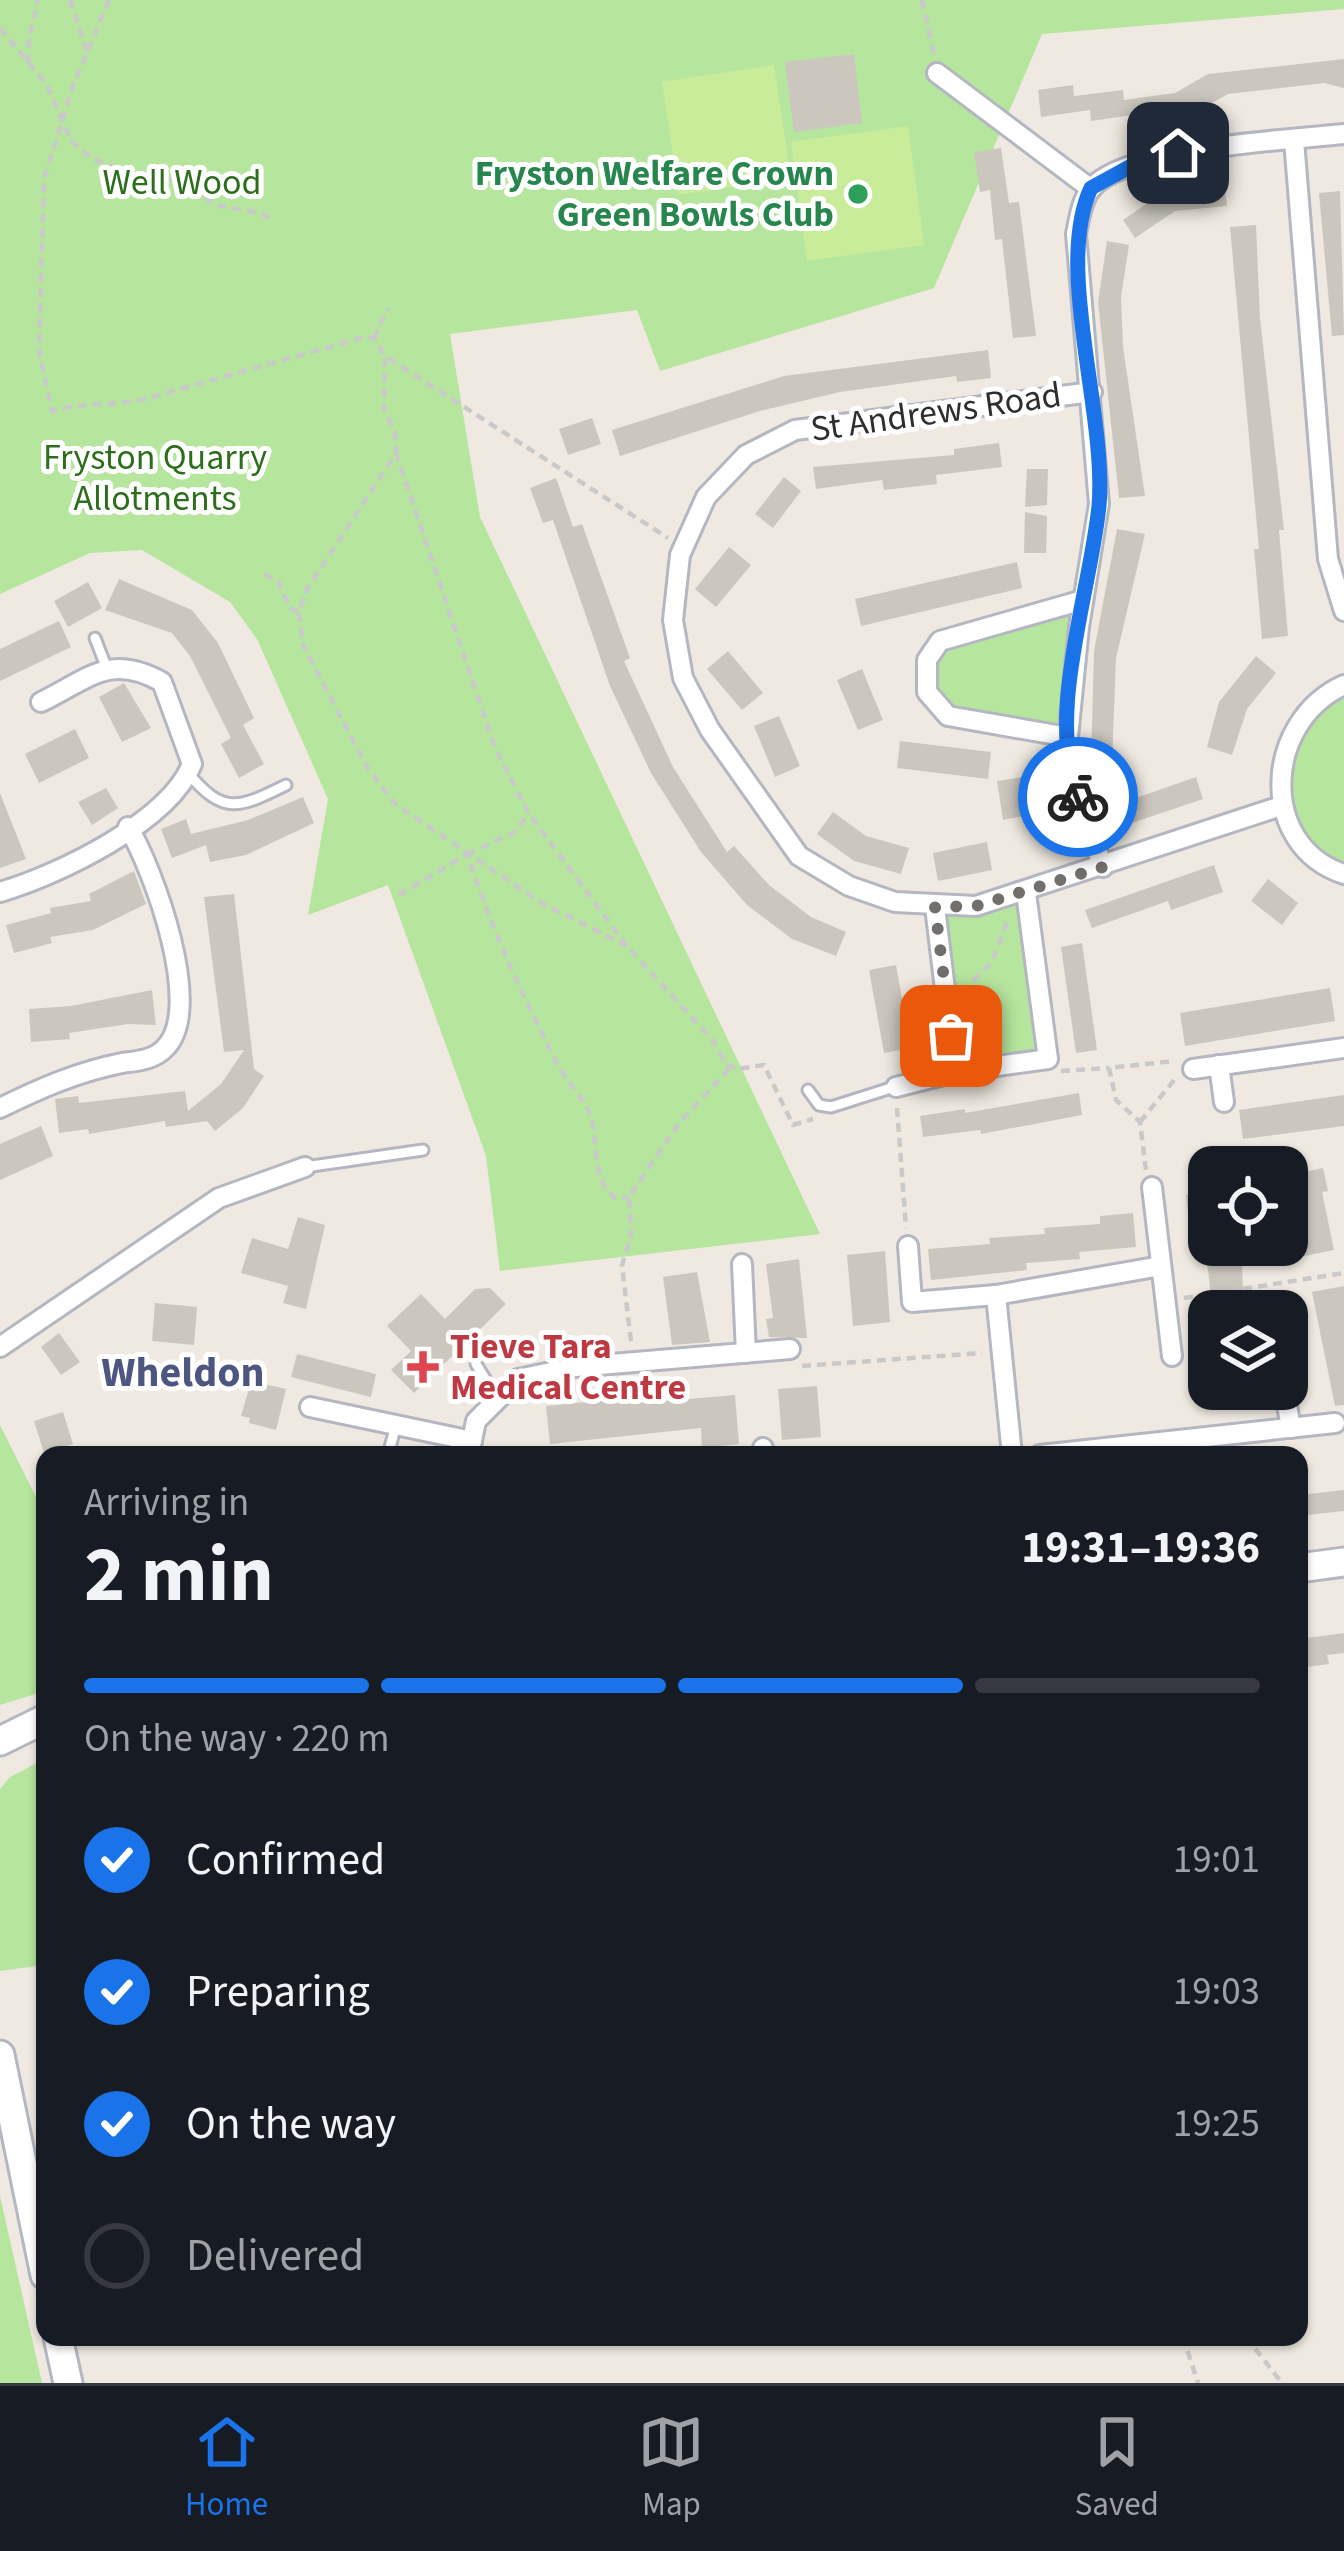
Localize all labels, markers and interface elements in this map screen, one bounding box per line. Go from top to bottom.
pin [1127,102,1229,204]
icon: home [1145,120,1211,186]
place label: Fryston Welfare Crown Green Bowls Club [475,148,834,240]
park label: Well Wood [102,157,262,208]
marker: Fryston Welfare Crown Green Bowls Club [845,181,871,207]
street label: St Andrews Road [807,369,1065,455]
park label: Fryston Quarry Allotments [43,432,267,524]
courier [1018,737,1138,857]
icon: bike [1045,764,1111,830]
pin [900,985,1002,1087]
icon: bag [918,1003,984,1069]
map controls [1188,1146,1308,1410]
button: locate [1188,1146,1308,1266]
button: layers [1188,1290,1308,1410]
place label: Tieve Tara Medical Centre [450,1321,686,1413]
district label: Wheldon [101,1343,265,1403]
marker: Tieve Tara Medical Centre [407,1351,439,1383]
text: Arriving in [84,1475,249,1531]
text: 19:31–19:36 [1021,1516,1260,1580]
text: 2 min [84,1520,274,1631]
text: On the way · 220 m [84,1711,390,1767]
icon: check [84,1827,150,1893]
text: Confirmed [186,1828,385,1892]
text: 19:01 [1173,1832,1260,1888]
icon: check [84,1959,150,2025]
text: Preparing [186,1960,370,2024]
text: 19:03 [1173,1964,1260,2020]
icon: check [84,2091,150,2157]
text: On the way [186,2092,396,2156]
text: 19:25 [1173,2096,1260,2152]
text: Delivered [186,2224,364,2288]
tab: Home [185,2409,268,2528]
tab: Map [638,2409,704,2528]
tab: Saved [1075,2409,1159,2528]

